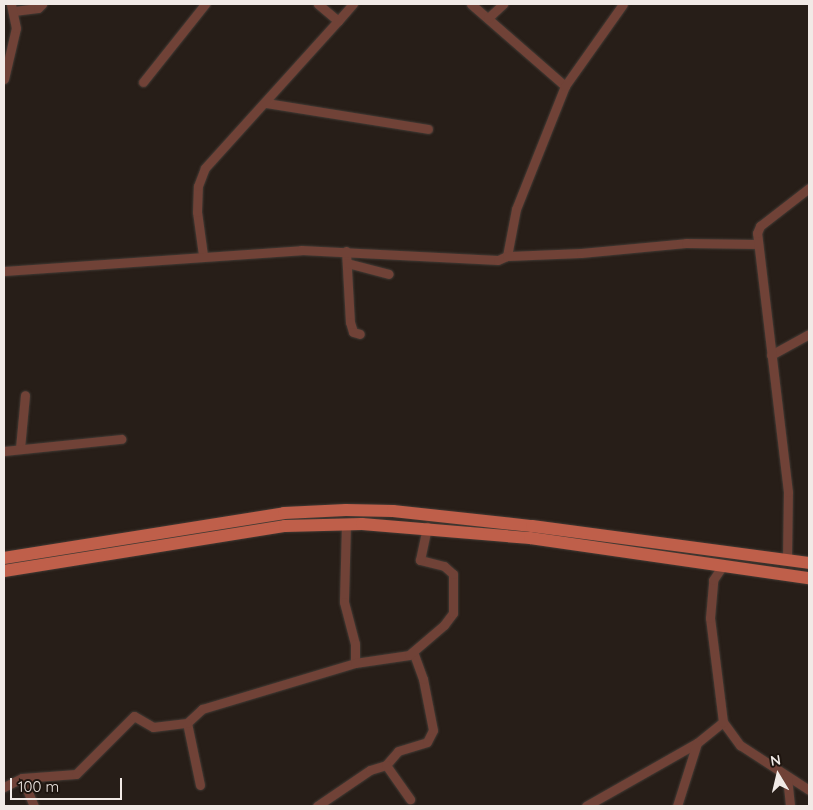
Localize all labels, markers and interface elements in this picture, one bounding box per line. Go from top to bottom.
north arrow [753,750,803,800]
text: N [769,750,782,770]
scale bar [12,768,125,800]
text: 100 m [18,777,59,796]

